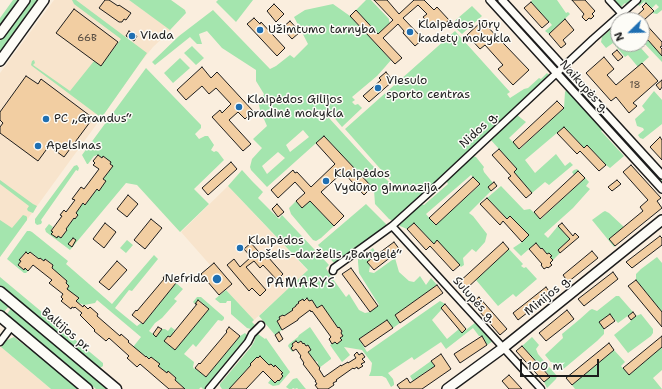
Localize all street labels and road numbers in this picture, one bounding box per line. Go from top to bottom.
street label: Naikupės g. [556,57,612,117]
street label: Nidos g. [457,109,501,151]
street label: Minijos g. [522,273,574,319]
street label: Sulupės g. [449,274,499,326]
street label: Baltijos pr. [38,305,94,355]

